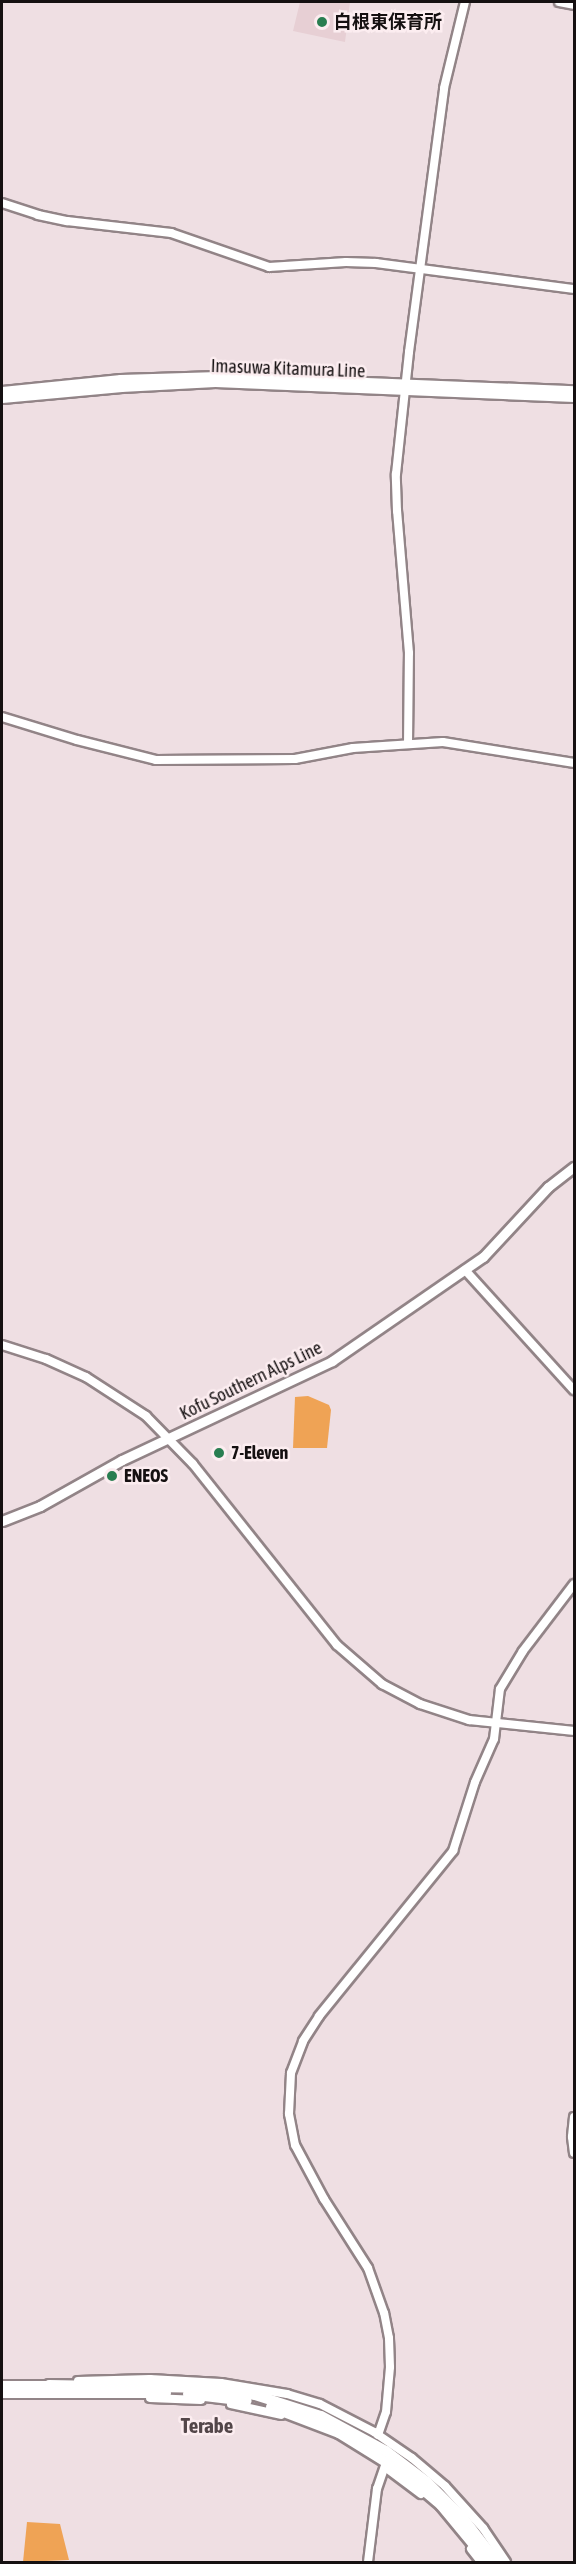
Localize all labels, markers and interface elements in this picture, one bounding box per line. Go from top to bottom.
place label: 白根東保育所 [334,11,442,33]
marker: 白根東保育所 [315,15,329,29]
street label: Imasuwa Kitamura Line [211,356,365,382]
street label: Kofu Southern Alps Line [176,1337,326,1425]
place label: 7-Eleven [231,1442,288,1464]
marker: 7-Eleven [212,1446,226,1460]
place label: ENEOS [124,1465,168,1487]
marker: ENEOS [105,1469,119,1483]
district label: Terabe [181,2412,233,2438]

